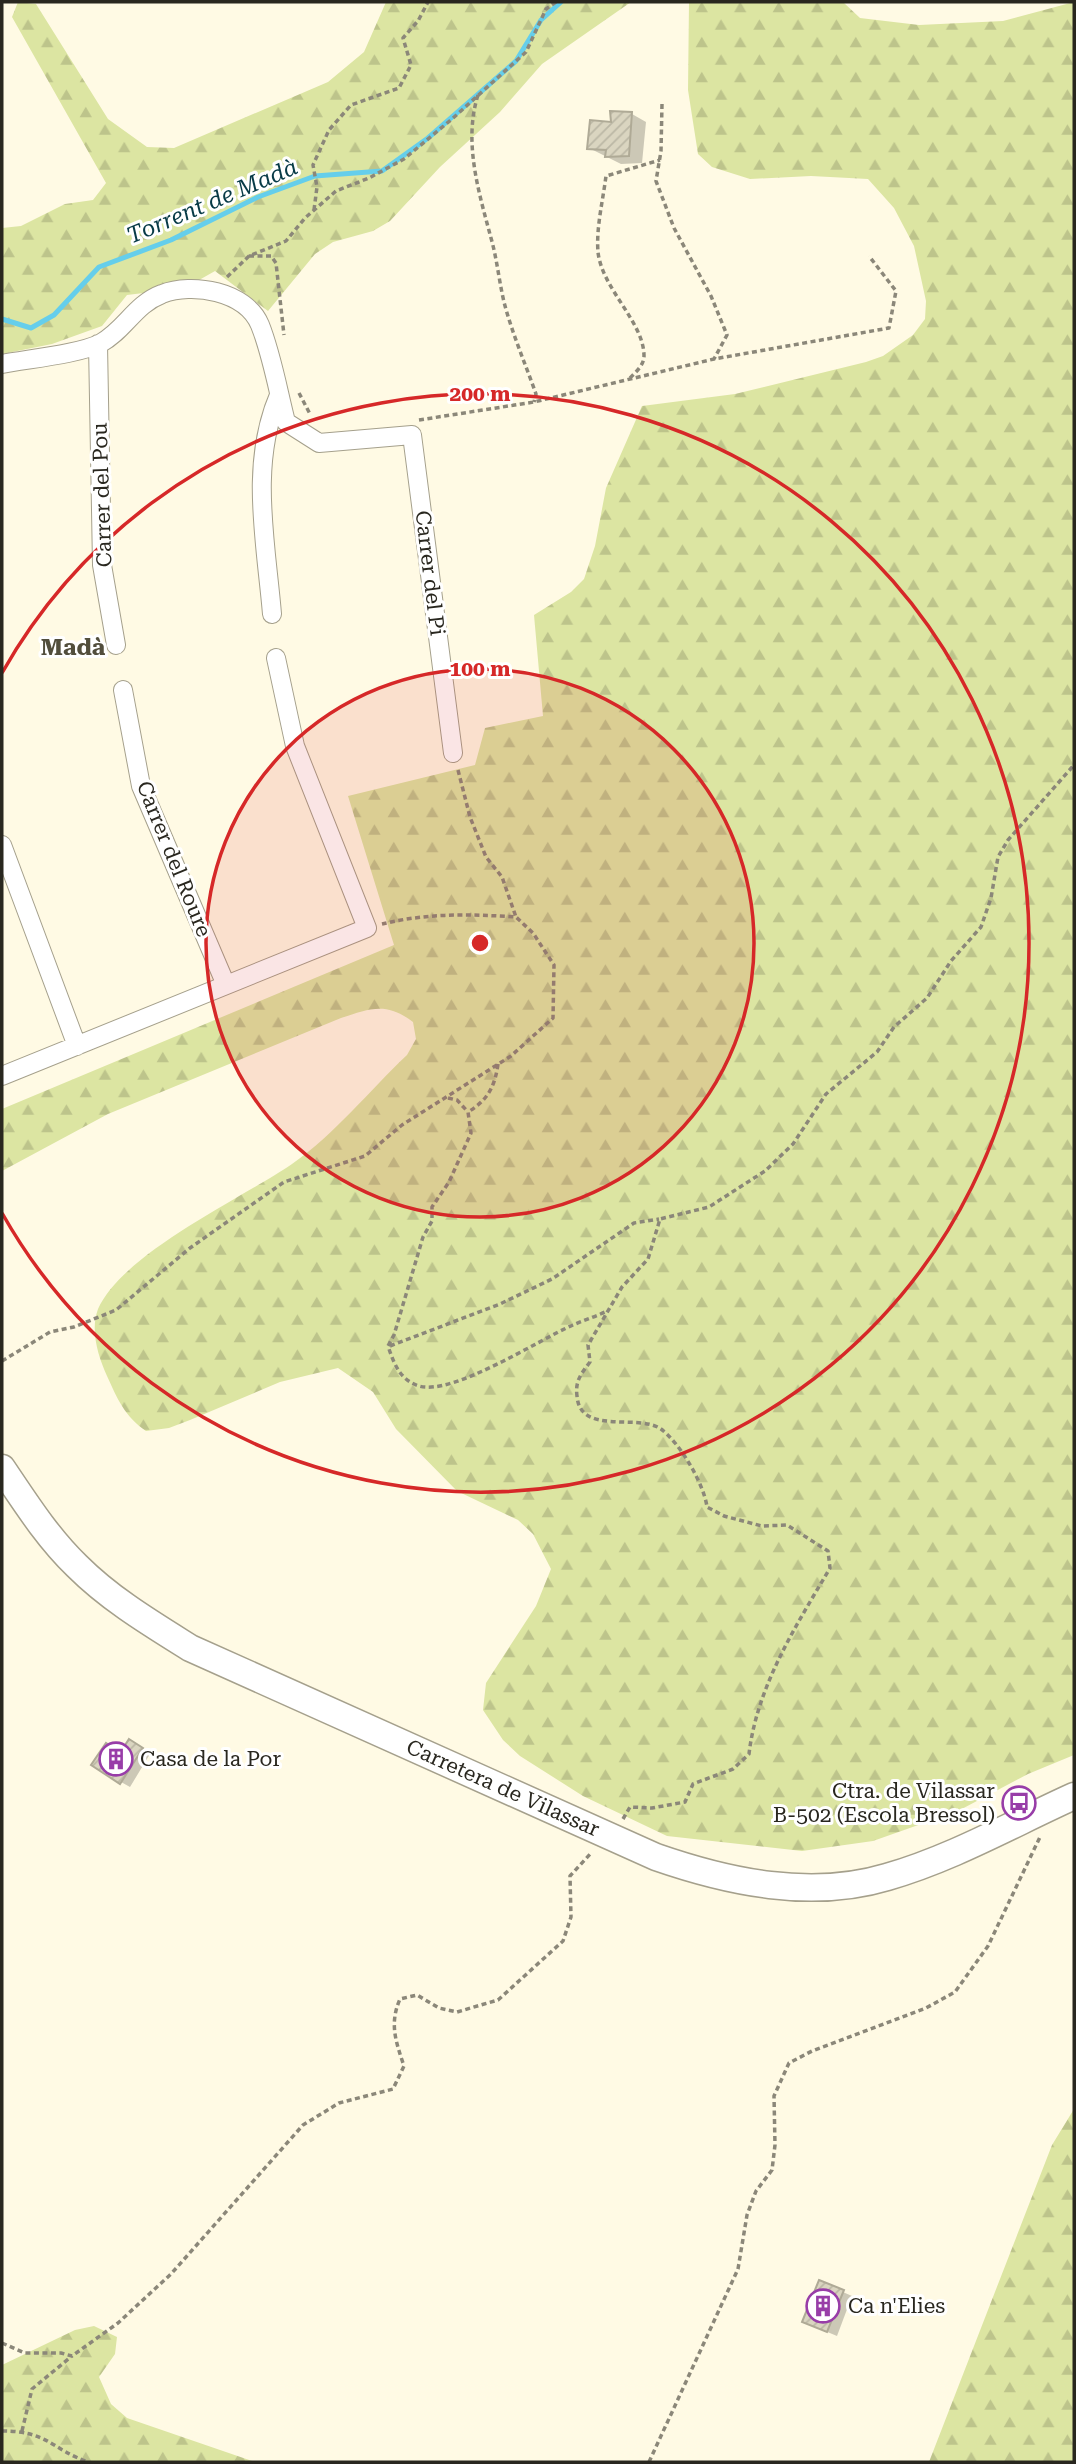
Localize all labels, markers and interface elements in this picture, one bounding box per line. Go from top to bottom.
water label: Torrent de Madà [123,153,302,250]
text: 200 m [450,382,510,406]
street label: Carrer del Pou [87,422,117,568]
street label: Carrer del Pi [410,509,450,637]
district label: Madà [41,634,106,661]
text: 100 m [450,657,510,681]
street label: Carrer del Roure [132,778,216,940]
centre of rings [468,931,492,955]
street label: Carretera de Vilassar [403,1735,603,1842]
building icon: Casa de la Por [97,1740,135,1778]
place label: Casa de la Por [140,1747,281,1771]
place label: Ctra. de Vilassar B-502 (Escola Bressol) [773,1779,995,1827]
bus stop icon: Ctra. de Vilassar B-502 (Escola Bressol) [1000,1784,1038,1822]
building icon: Ca n'Elies [804,2287,842,2325]
place label: Ca n'Elies [848,2294,945,2318]

